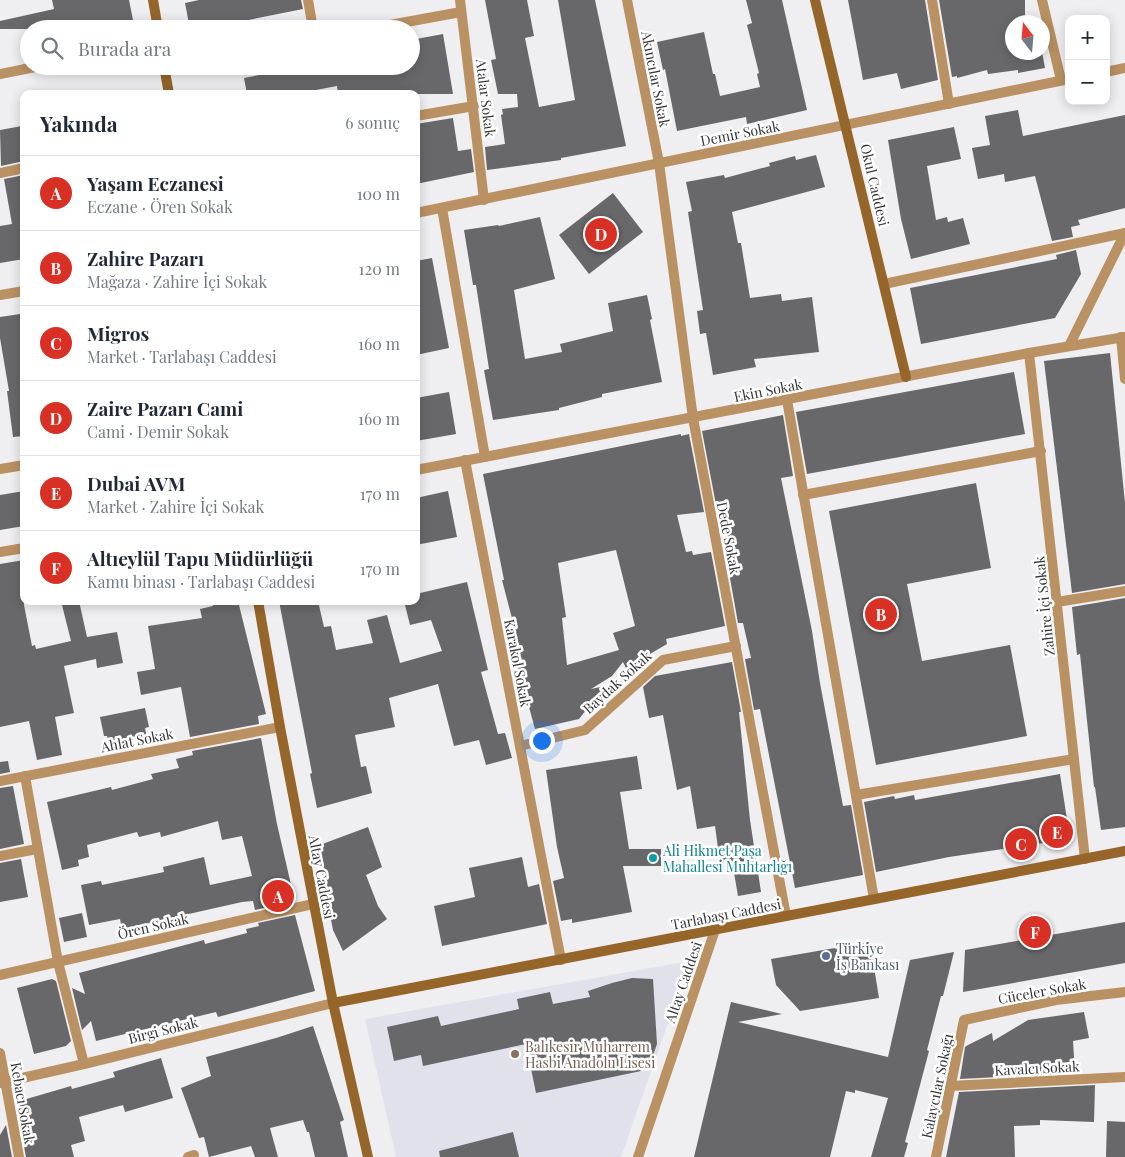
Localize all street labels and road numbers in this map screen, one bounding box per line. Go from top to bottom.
street label: Akıncılar Sokak [637,28,675,129]
street label: Atalar Sokak [472,57,500,138]
street label: Demir Sokak [699,116,782,150]
street label: Okul Caddesi [856,142,894,228]
street label: Ekin Sokak [732,374,804,406]
street label: Dede Sokak [713,500,745,576]
street label: Zahire İçi Sokak [1029,555,1059,657]
street label: Karakol Sokak [500,618,536,709]
street label: Baydak Sokak [579,646,656,718]
street label: Ahlat Sokak [98,724,175,757]
street label: Altay Caddesi [304,832,339,921]
street label: Tarlabaşı Caddesi [669,894,783,934]
street label: Ören Sokak [116,909,191,943]
street label: Altay Caddesi [660,939,706,1026]
street label: Cüceler Sokak [996,974,1088,1008]
street label: Birgi Sokak [126,1012,200,1048]
street label: Kalaycılar Sokağı [917,1032,957,1140]
street label: Kavalcı Sokak [994,1056,1080,1080]
street label: Kebacı Sokak [6,1061,40,1146]

